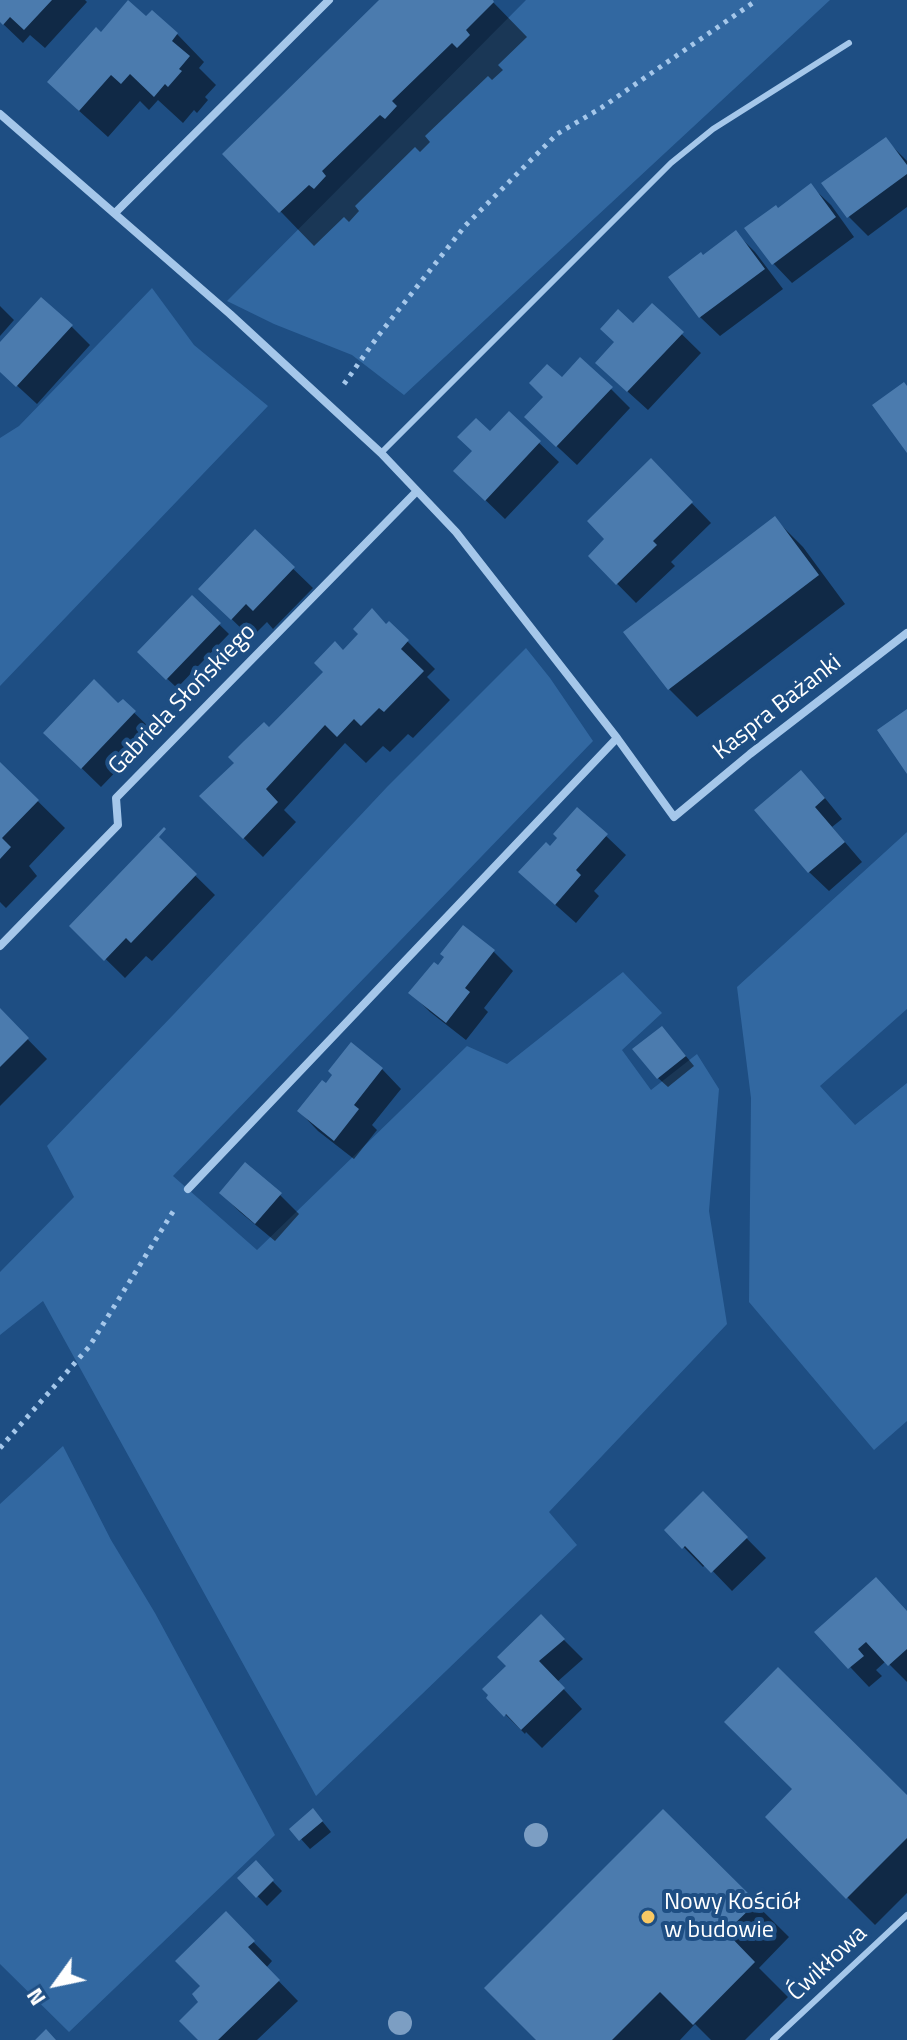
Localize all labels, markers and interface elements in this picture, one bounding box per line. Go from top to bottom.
street label: Gabriela Słońskiego [104,618,262,782]
street label: Kaspra Bażanki [708,649,848,767]
place label: Nowy Kościół w budowie [664,1889,801,1945]
marker: Nowy Kościół w budowie [639,1908,657,1926]
street label: Ćwikłowa [782,1920,874,2008]
north arrow [16,1944,96,2024]
text: N [17,1981,54,2013]

